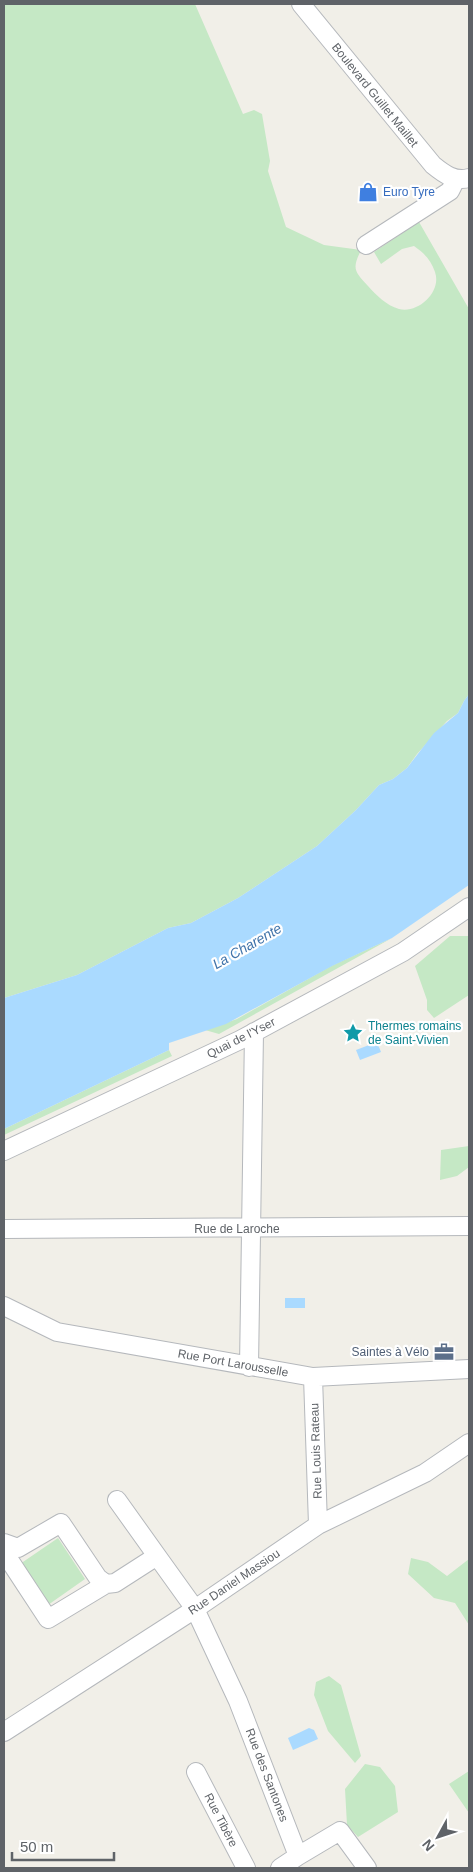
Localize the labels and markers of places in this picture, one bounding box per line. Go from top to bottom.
shop icon: Euro Tyre [357,181,379,203]
place label: Euro Tyre [383,185,435,199]
place label: Thermes romains de Saint-Vivien [368,1019,461,1047]
place icon: Thermes romains de Saint-Vivien [342,1022,364,1044]
office icon: Saintes à Vélo [433,1341,455,1363]
place label: Saintes à Vélo [352,1345,429,1359]

